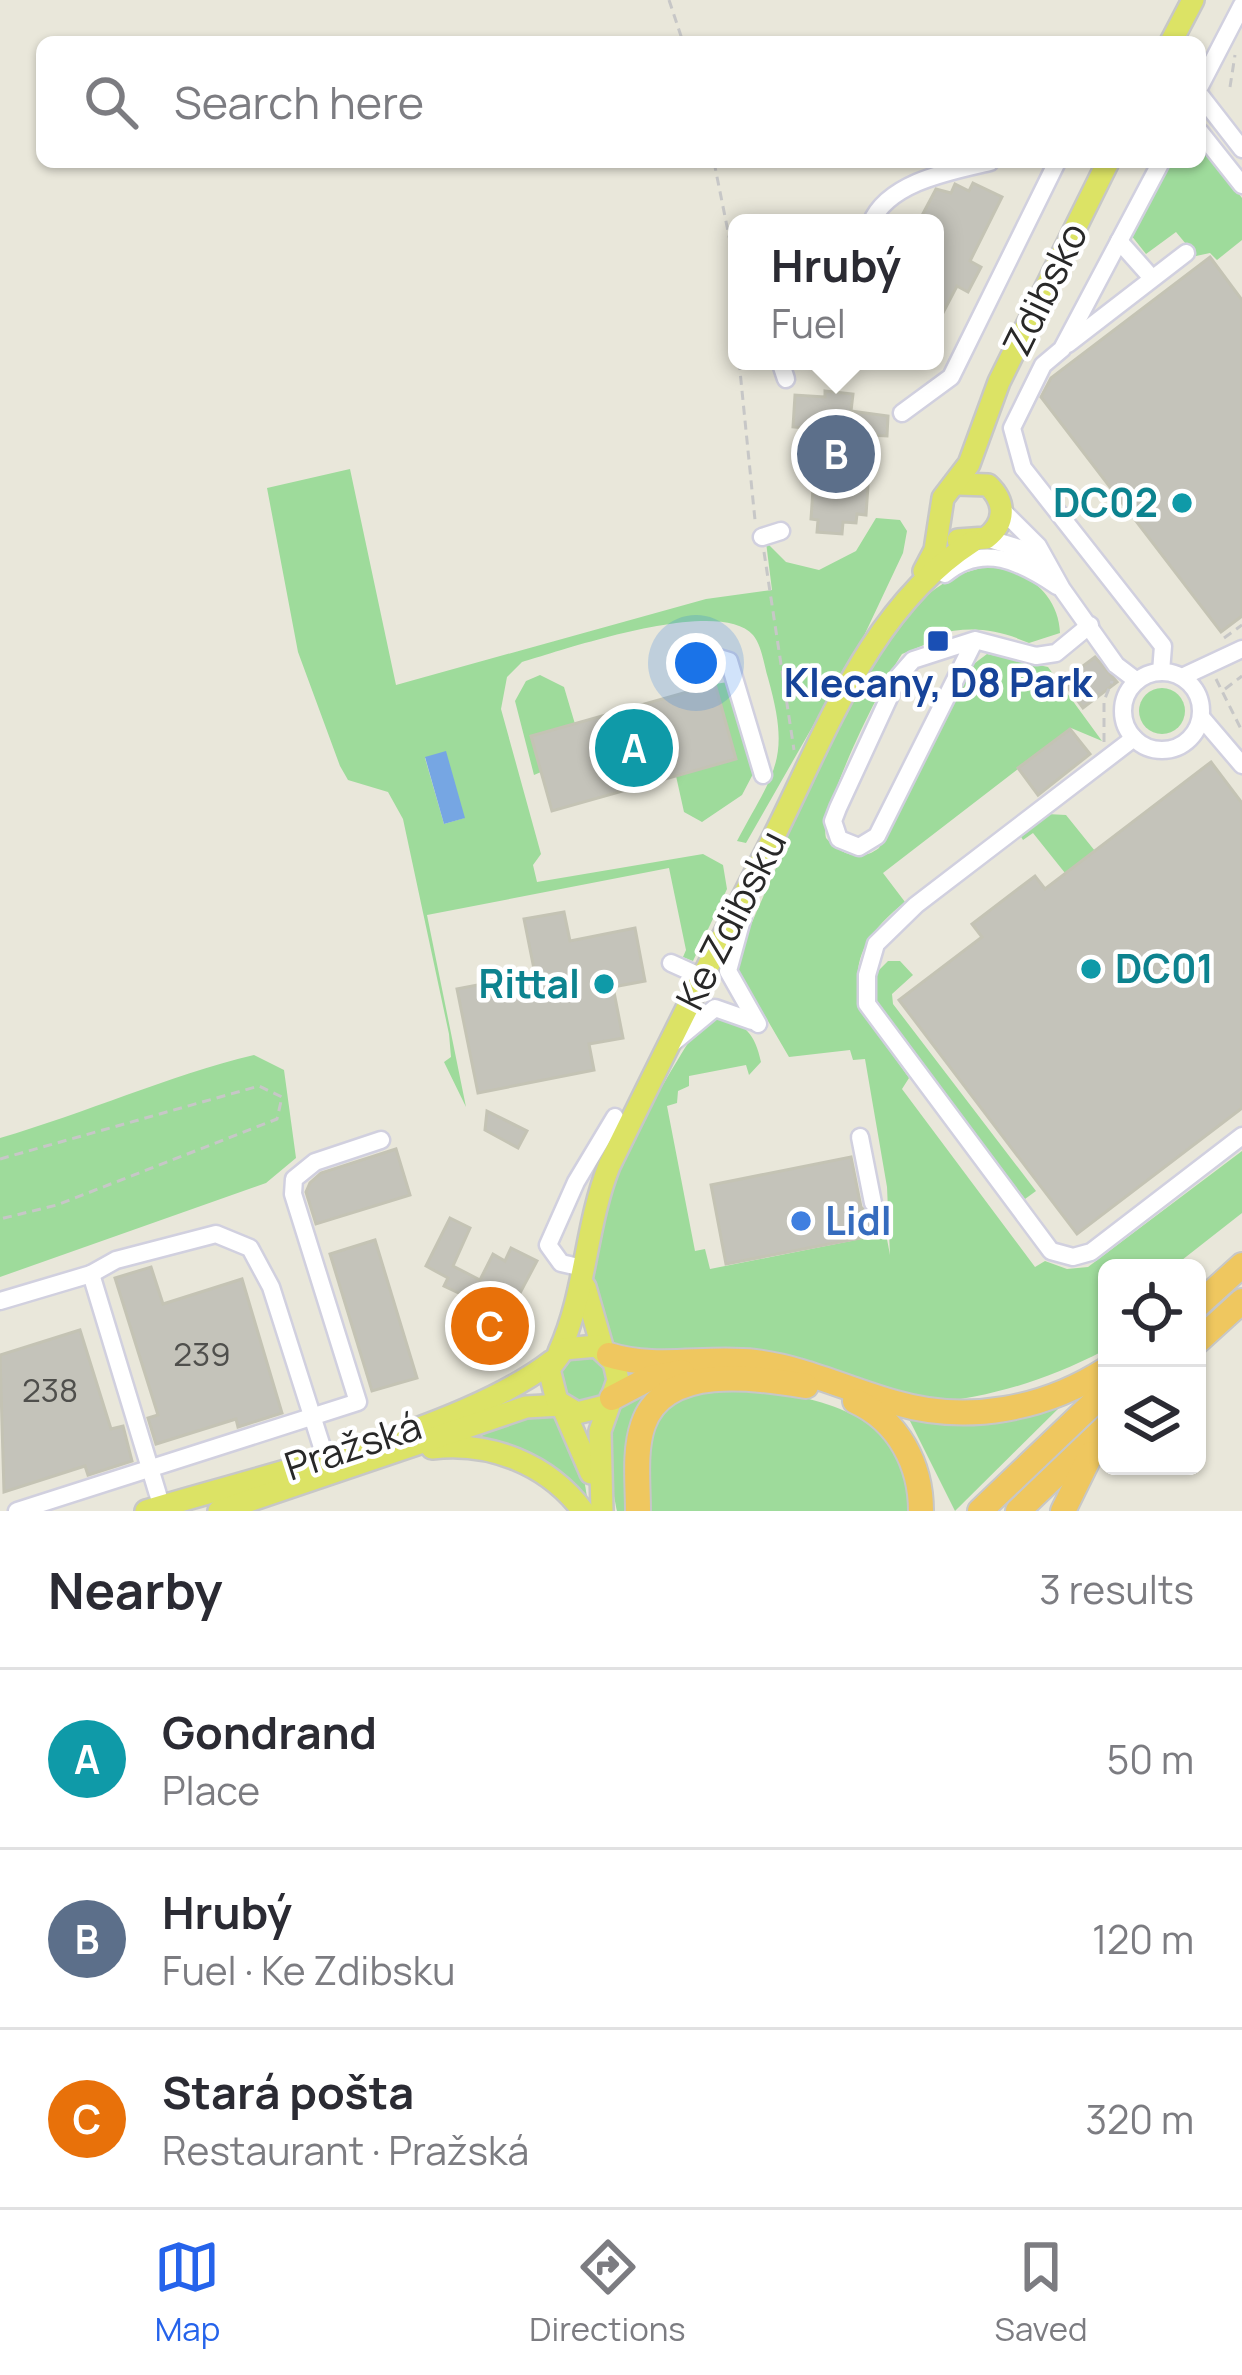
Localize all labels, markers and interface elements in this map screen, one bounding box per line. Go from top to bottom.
search box [36,36,1206,168]
icon: search [78,69,144,135]
text: Search here [174,71,424,133]
street label: Zdibsko [989,213,1099,364]
popup [728,214,944,370]
text: Hrubý [771,234,901,296]
text: Fuel [771,296,846,350]
pin: B [797,409,875,499]
place label: DC02 [1053,475,1158,529]
marker: DC02 [1169,490,1195,516]
marker: Klecany, D8 Park [925,628,951,654]
your location [666,633,726,693]
place label: Klecany, D8 Park [784,655,1093,709]
pin: A [595,703,673,793]
street label: Ke Zdibsku [662,821,798,1018]
place label: DC01 [1115,941,1214,995]
place label: Rittal [478,956,580,1010]
marker: DC01 [1078,956,1104,982]
marker: Rittal [591,971,617,997]
place label: Lidl [825,1193,892,1247]
marker: Lidl [788,1208,814,1234]
map controls [1098,1259,1206,1475]
button: locate [1098,1259,1206,1367]
pin: C [451,1281,529,1371]
house number: 239 [173,1331,231,1376]
house number: 238 [22,1367,78,1412]
button: layers [1098,1367,1206,1475]
street label: Pražská [277,1398,428,1492]
text: Nearby [48,1555,223,1624]
text: 3 results [1039,1562,1194,1616]
text: Gondrand [162,1701,377,1763]
text: A [74,1732,100,1786]
text: 50 m [1107,1732,1194,1786]
text: Place [162,1763,260,1817]
text: Hrubý [162,1881,292,1943]
text: B [75,1912,99,1966]
text: 120 m [1092,1912,1194,1966]
text: Fuel · Ke Zdibsku [162,1943,455,1997]
text: Stará pošta [162,2061,414,2123]
text: C [73,2092,101,2146]
text: 320 m [1086,2092,1194,2146]
text: Restaurant · Pražská [162,2123,529,2177]
tab: Map [154,2234,220,2351]
tab: Directions [529,2234,686,2351]
tab: Saved [995,2234,1088,2351]

